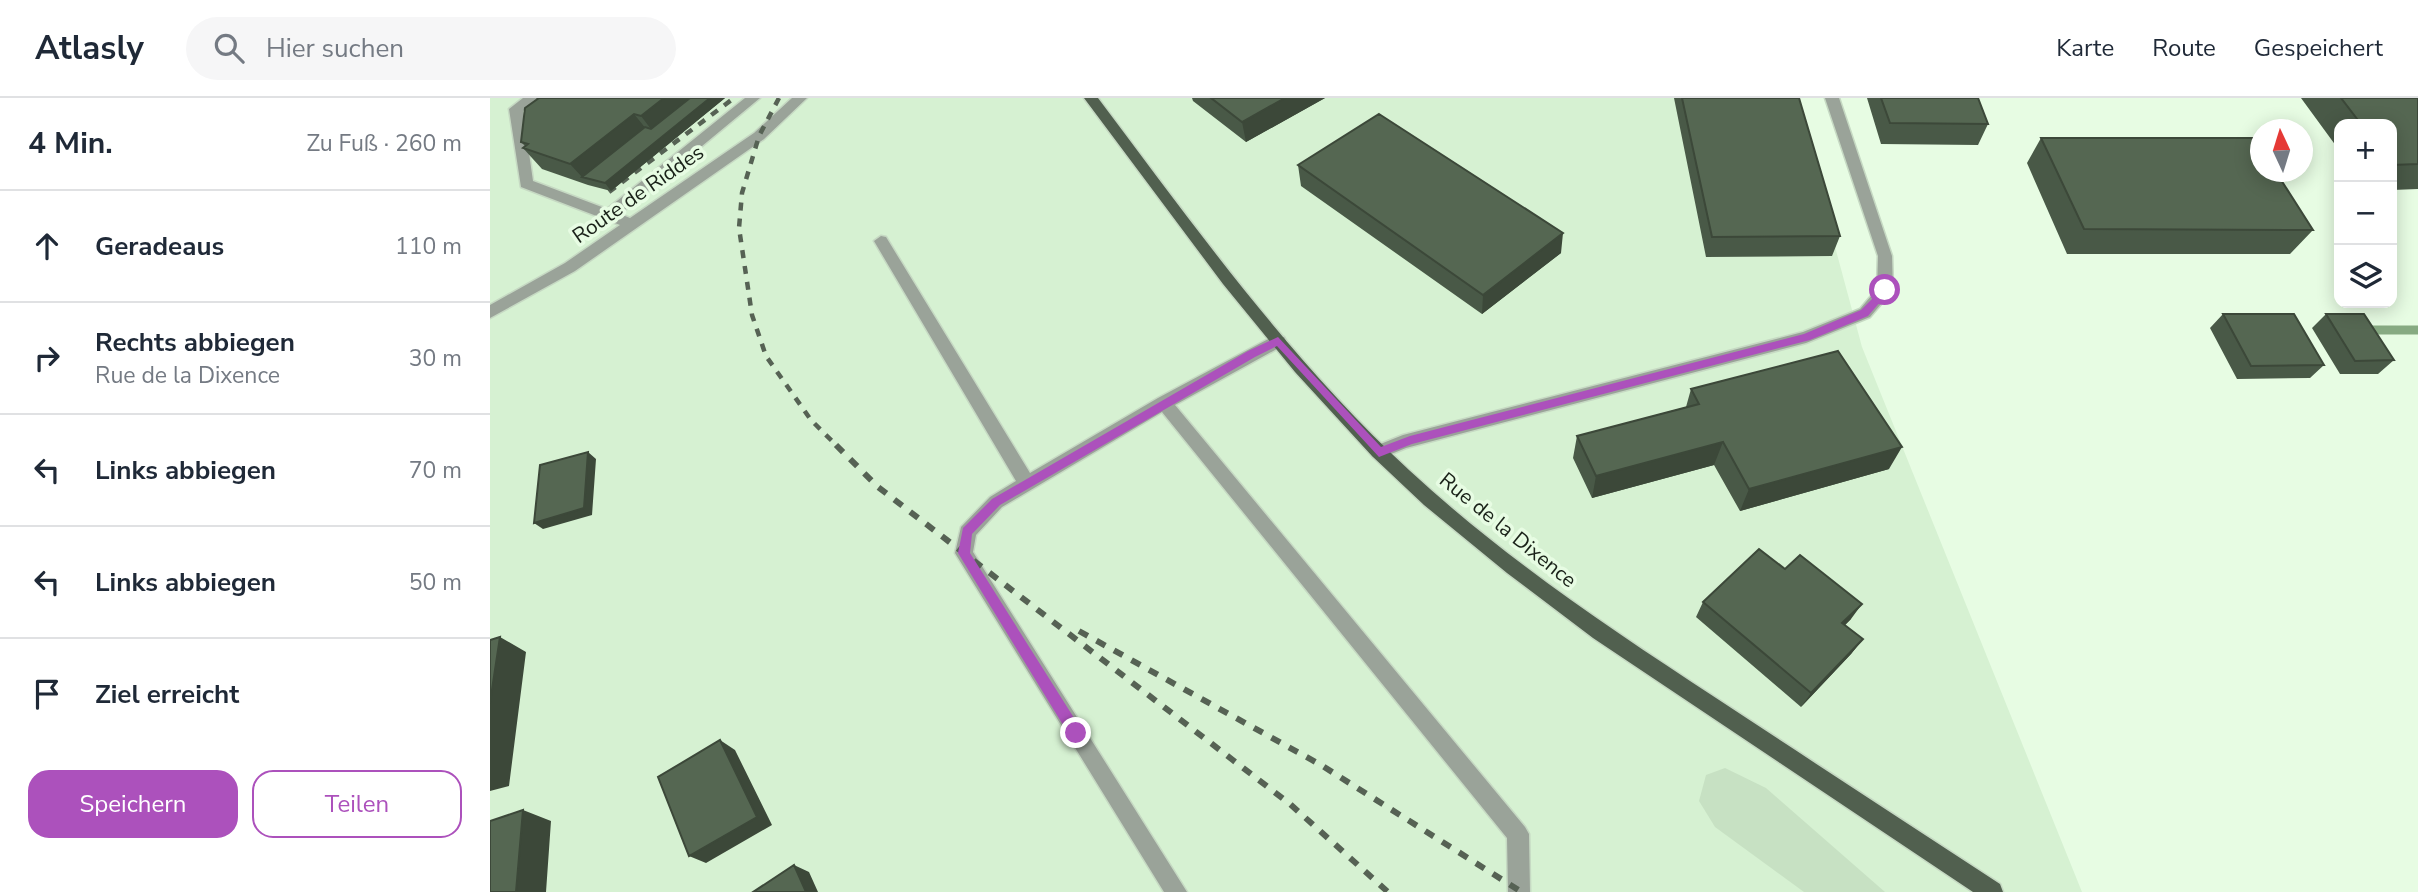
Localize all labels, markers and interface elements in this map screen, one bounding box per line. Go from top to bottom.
search box [186,17,676,80]
text: Atlasly [35,26,144,71]
icon: search [210,29,248,67]
text: Hier suchen [266,31,404,66]
text: Karte [2056,32,2114,64]
text: Route [2152,32,2216,64]
text: Gespeichert [2254,32,2383,64]
north arrow [2250,119,2313,182]
map controls [2334,119,2397,308]
button: + [2334,119,2397,182]
text: 4 Min. [28,123,113,164]
text: Zu Fuß · 260 m [306,128,462,159]
street label: Route de Riddes [567,138,709,250]
button: − [2334,182,2397,245]
icon: ahead [28,227,66,265]
text: Geradeaus [95,229,224,264]
text: 110 m [395,231,462,262]
button: layers [2334,245,2397,308]
route start [1869,274,1900,305]
text: Rechts abbiegen [95,325,295,360]
icon: right [28,339,66,377]
text: 30 m [409,343,462,374]
text: Rue de la Dixence [95,360,280,391]
icon: left [28,451,66,489]
text: Links abbiegen [95,453,276,488]
text: 70 m [409,455,462,486]
street label: Rue de la Dixence [1434,466,1582,594]
icon: left [28,563,66,601]
text: Links abbiegen [95,565,276,600]
text: 50 m [409,567,462,598]
icon: arrive [28,675,66,713]
text: Ziel erreicht [95,677,239,712]
route end [1060,717,1091,748]
button: Speichern [28,770,238,838]
button: Teilen [252,770,462,838]

